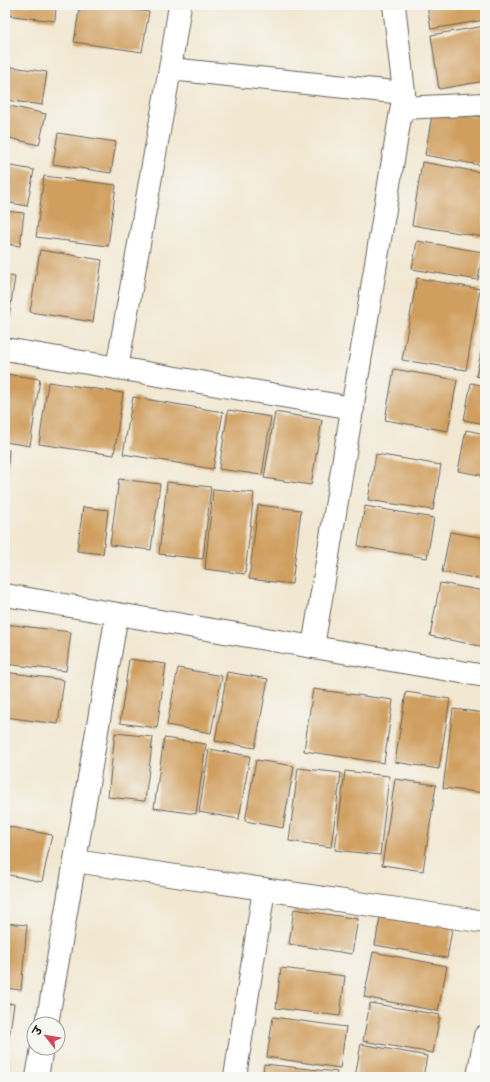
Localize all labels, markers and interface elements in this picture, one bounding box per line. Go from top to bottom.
north arrow [26,1016,66,1056]
text: उ [27,1022,47,1039]

